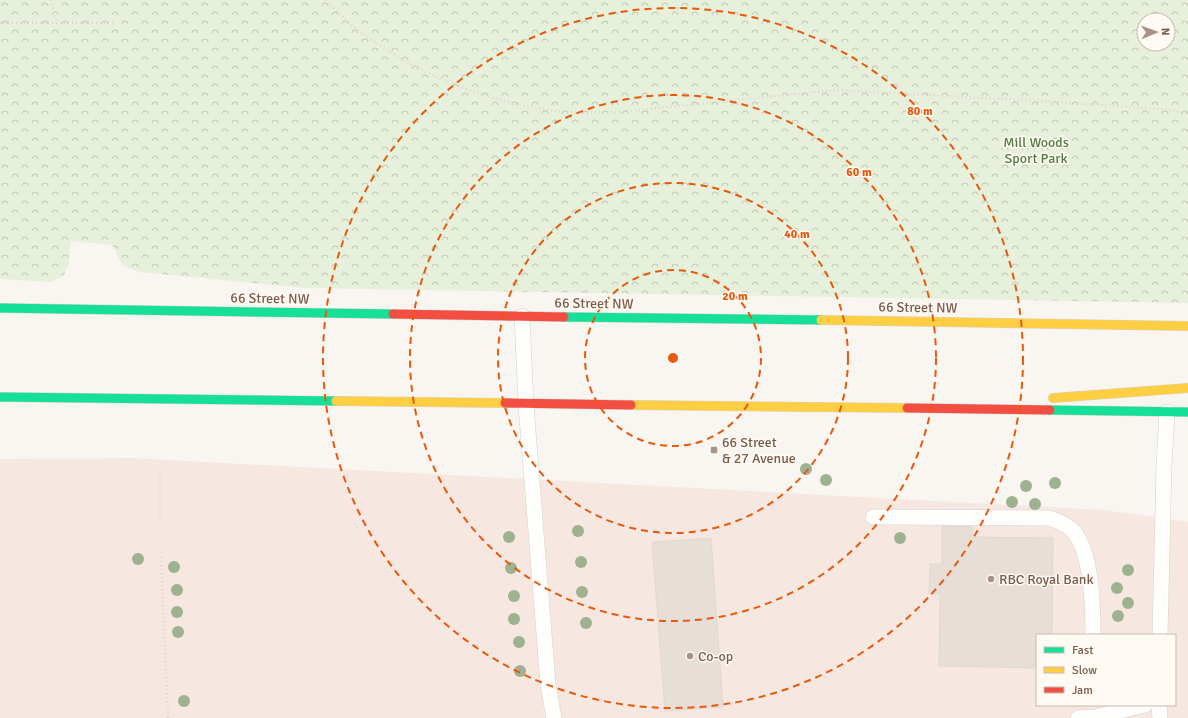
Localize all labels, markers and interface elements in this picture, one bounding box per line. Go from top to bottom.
north arrow [1136,12,1176,52]
text: N [1159,28,1172,36]
text: 80 m [907,104,933,119]
park label: Mill Woods Sport Park [1003,134,1069,167]
text: 60 m [846,165,872,180]
text: 40 m [784,227,810,242]
street label: 66 Street NW [230,289,310,308]
text: 20 m [722,289,748,304]
street label: 66 Street NW [554,294,634,313]
street label: 66 Street NW [878,298,958,317]
centre of rings [666,351,680,365]
place label: 66 Street & 27 Avenue [722,434,796,467]
marker: 66 Street & 27 Avenue [709,445,719,455]
place label: RBC Royal Bank [999,571,1094,588]
marker: RBC Royal Bank [986,574,996,584]
legend [1036,634,1176,706]
text: Fast [1072,643,1093,658]
place label: Co-op [698,648,733,665]
marker: Co-op [685,651,695,661]
text: Slow [1072,663,1097,678]
text: Jam [1072,683,1093,698]

